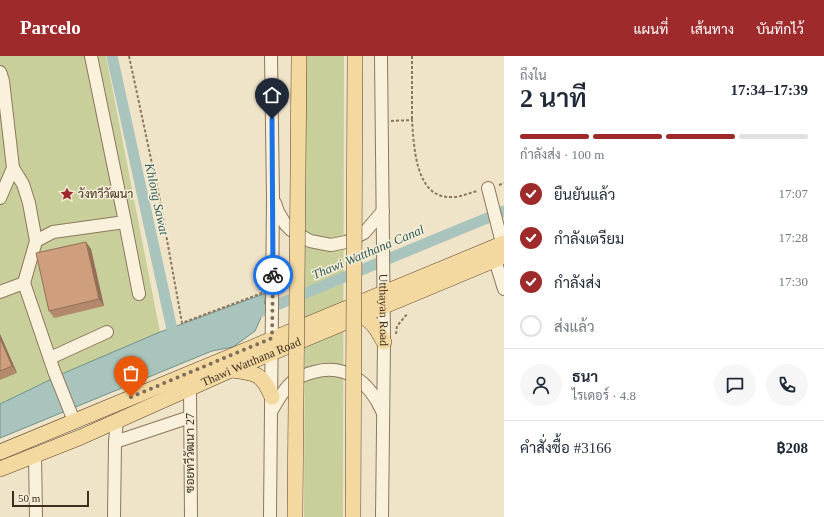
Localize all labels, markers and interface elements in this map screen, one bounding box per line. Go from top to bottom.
text: Parcelo [20,17,81,38]
text: แผนที่ [633,22,668,37]
text: เส้นทาง [690,22,734,37]
text: บันทึกไว้ [756,22,804,37]
text: ถึงใน [520,68,547,83]
pin [255,78,289,119]
text: 17:34–17:39 [731,82,808,98]
icon: home [261,84,283,106]
text: 2 นาที [520,84,587,113]
text: กำลังส่ง · 100 m [520,147,604,162]
water label: Khlong Sawat [142,161,172,237]
icon: check [520,183,542,205]
place icon: วังทวีวัฒนา [59,186,75,202]
place label: วังทวีวัฒนา [78,186,133,201]
text: 17:07 [778,186,808,201]
text: ยืนยันแล้ว [554,187,615,203]
water label: Thawi Watthana Canal [310,221,427,282]
icon: check [520,227,542,249]
text: 17:28 [778,230,808,245]
text: กำลังเตรียม [554,231,624,247]
courier [253,255,293,295]
icon: bike [262,264,284,286]
icon: check [520,271,542,293]
street label: Utthayan Road [376,274,391,346]
text: 17:30 [778,274,808,289]
text: กำลังส่ง [554,275,601,291]
text: ส่งแล้ว [554,319,595,335]
street label: Thawi Watthana Road [199,335,303,389]
pin [114,356,148,397]
icon: bag [120,362,142,384]
button: person [520,364,562,406]
button: chat [714,364,756,406]
button: phone [766,364,808,406]
text: ธนา [572,369,598,385]
text: ไรเดอร์ · 4.8 [572,388,636,403]
street label: ซอยทวีวัฒนา 27 [182,413,197,493]
text: คำสั่งซื้อ #3166 [520,440,611,456]
text: ฿208 [776,440,808,456]
scale bar [12,489,89,508]
text: 50 m [18,492,40,504]

